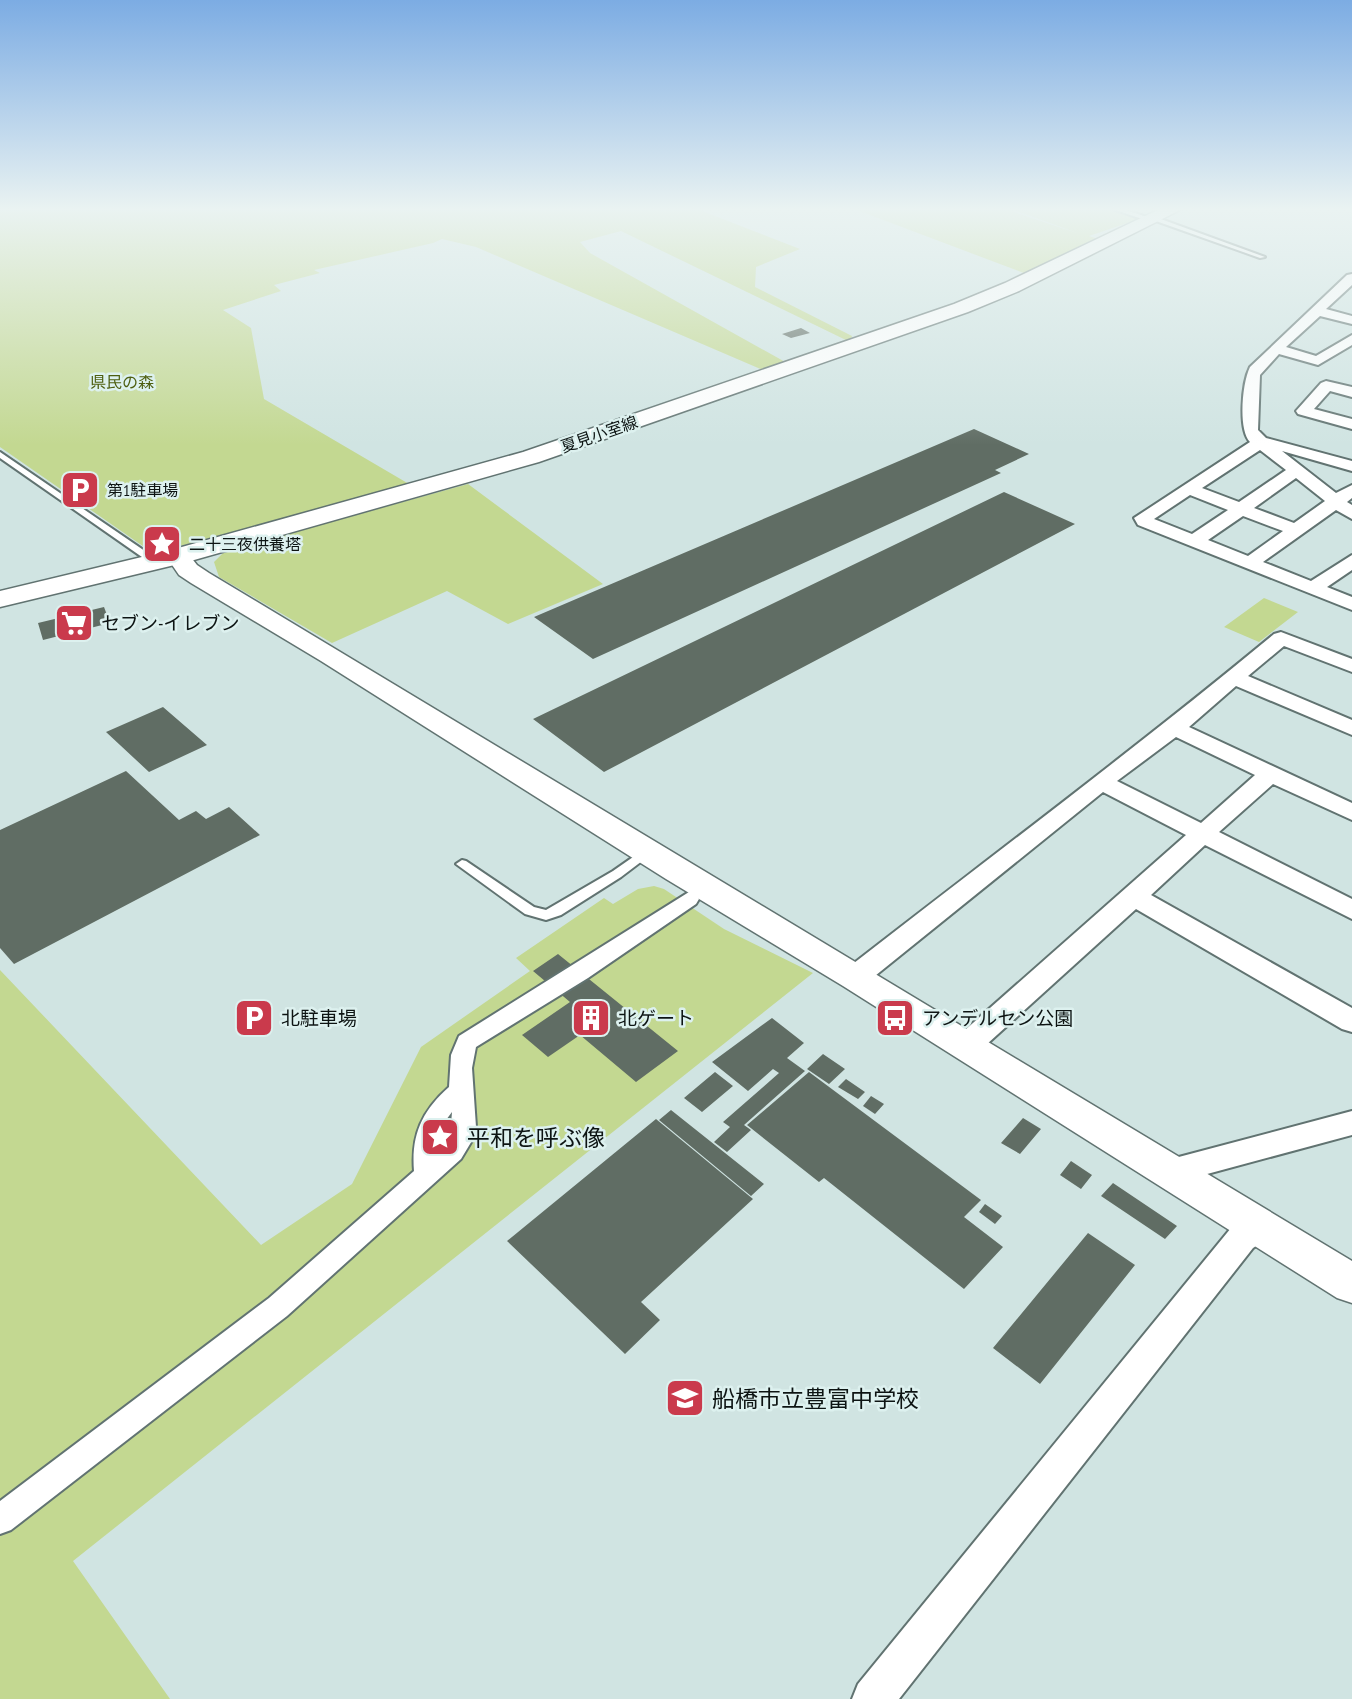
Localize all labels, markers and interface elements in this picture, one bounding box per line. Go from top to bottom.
park label: 県民の森 [90,372,154,392]
street label: 夏見小室線 [558,412,640,456]
parking icon: 第1駐車場 [59,469,101,511]
place label: 第1駐車場 [107,480,178,500]
place icon: 二十三夜供養塔 [141,523,183,565]
place label: 二十三夜供養塔 [189,534,301,554]
supermarket icon: セブン-イレブン [53,602,95,644]
place label: セブン-イレブン [101,611,240,635]
parking icon: 北駐車場 [233,997,275,1039]
building icon: 北ゲート [570,997,612,1039]
bus stop icon: アンデルセン公園 [874,997,916,1039]
place label: 北駐車場 [281,1006,357,1030]
place label: 北ゲート [618,1006,694,1030]
place label: アンデルセン公園 [922,1006,1073,1030]
place icon: 平和を呼ぶ像 [419,1116,461,1158]
place label: 平和を呼ぶ像 [467,1123,605,1152]
school or university icon: 船橋市立豊富中学校 [664,1377,706,1419]
place label: 船橋市立豊富中学校 [712,1384,919,1413]

